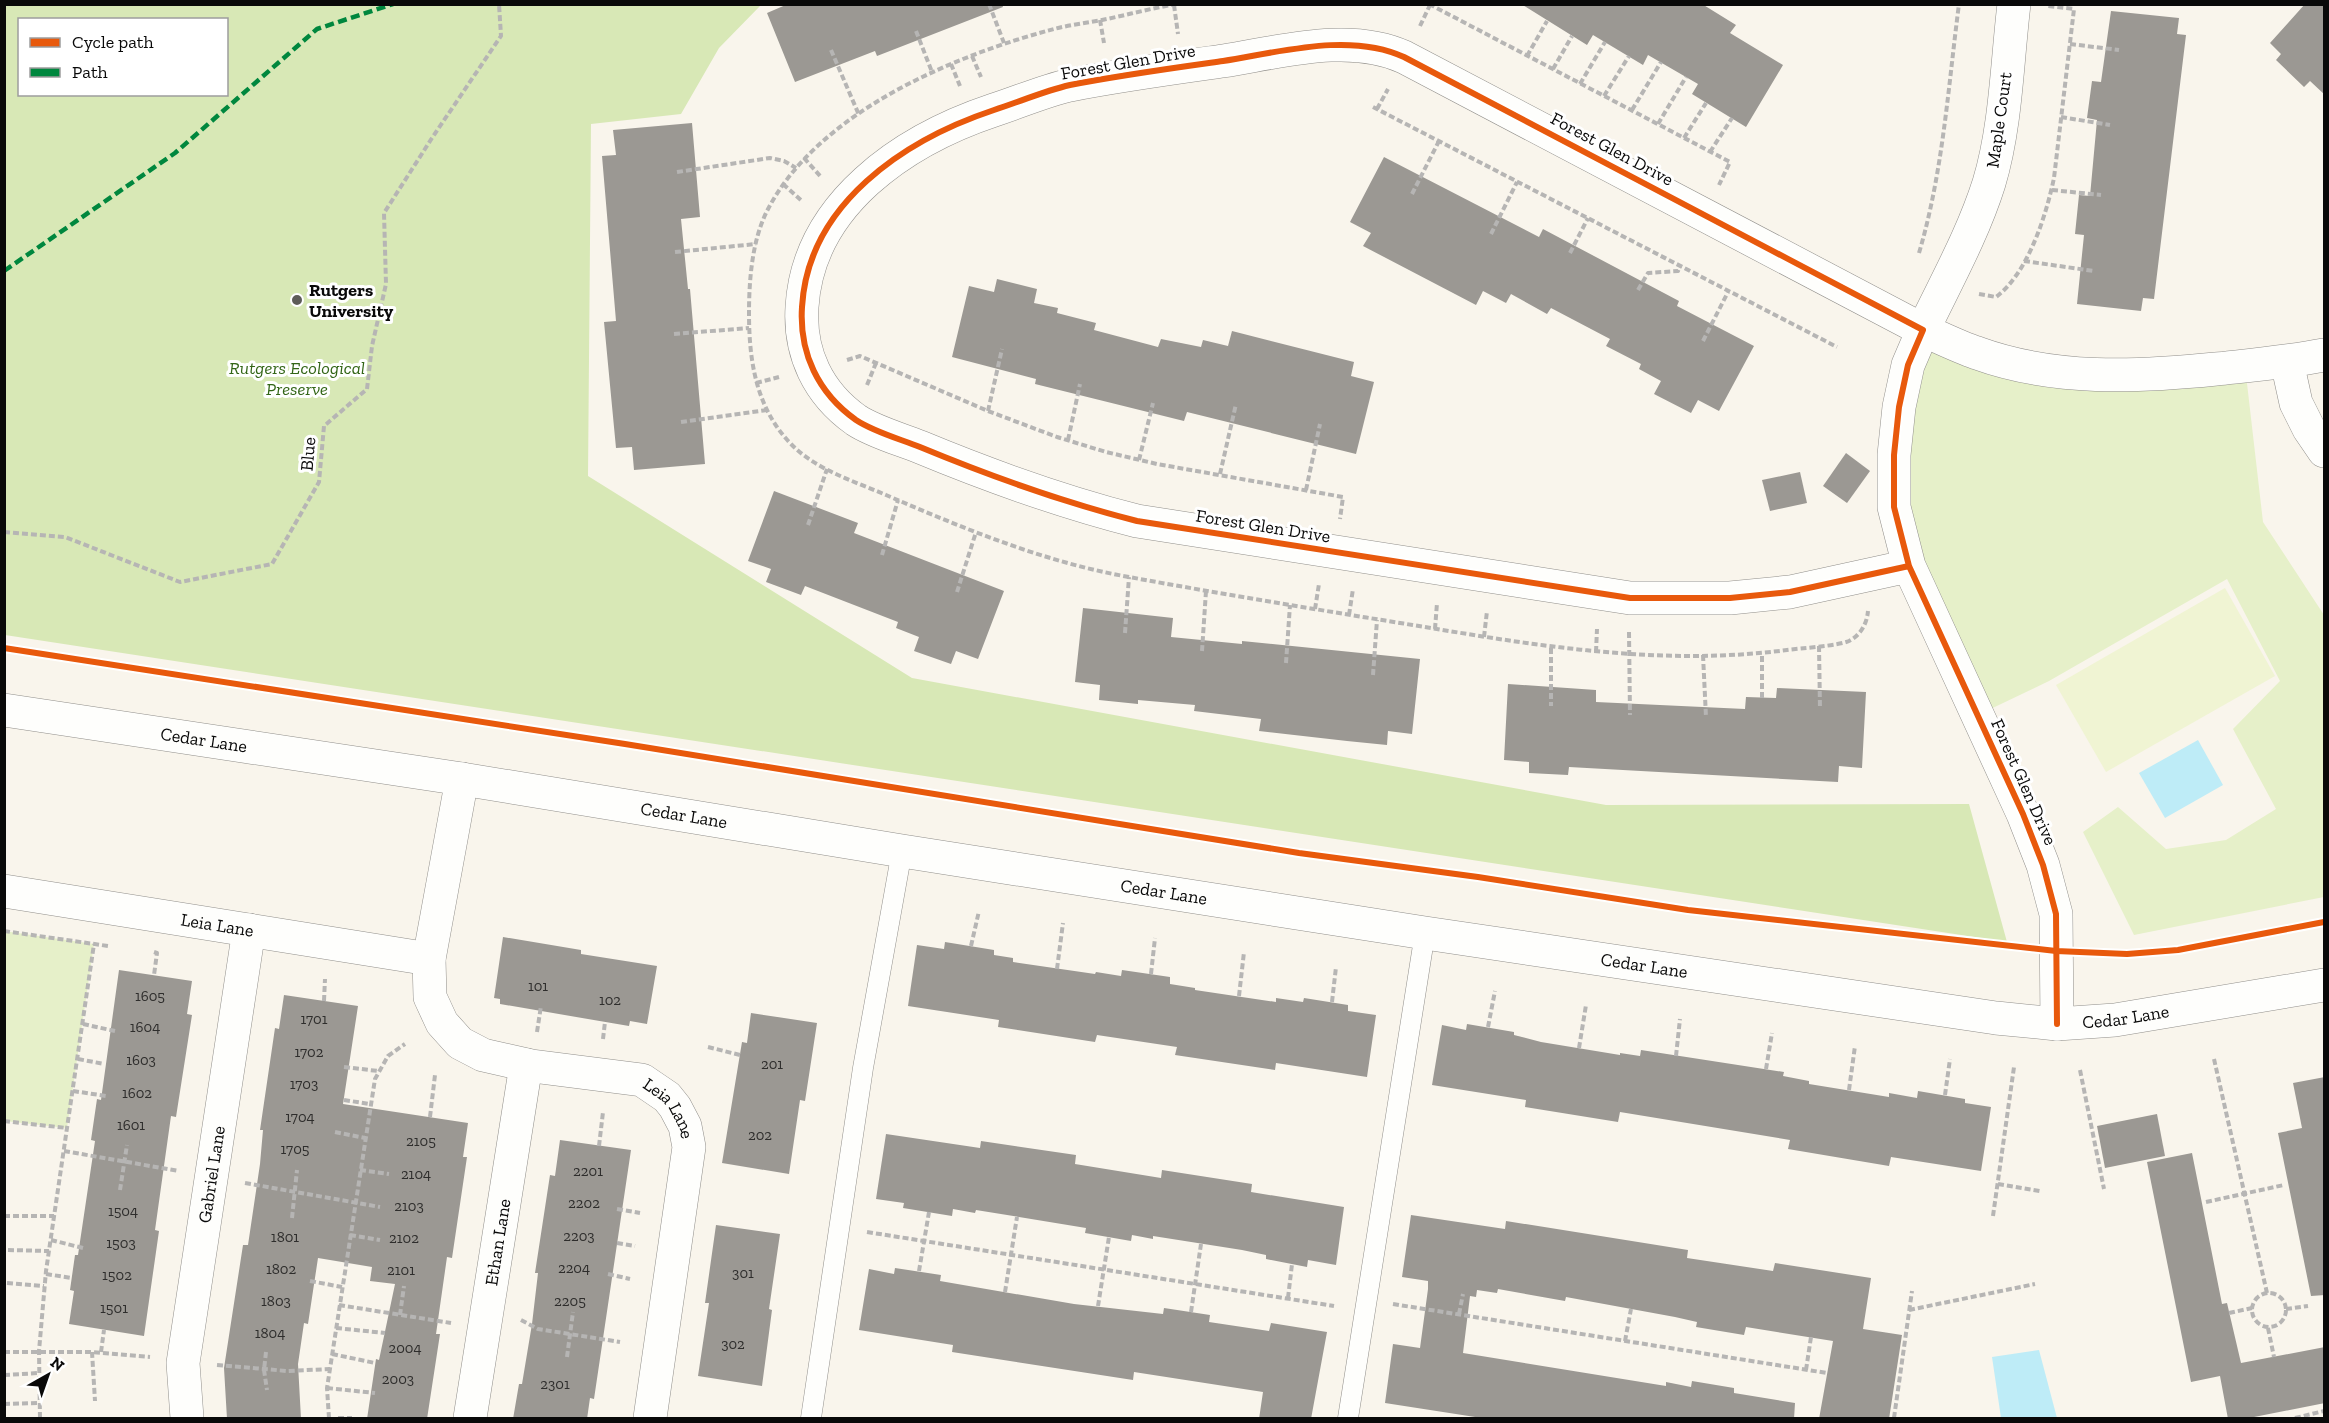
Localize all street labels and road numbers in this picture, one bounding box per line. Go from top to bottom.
street label: Forest Glen Drive [1059,39,1197,85]
street label: Maple Court [1981,70,2017,169]
street label: Forest Glen Drive [1547,107,1677,191]
street label: Blue [296,436,320,472]
street label: Forest Glen Drive [1194,504,1332,548]
street label: Forest Glen Drive [1986,715,2062,849]
street label: Cedar Lane [159,723,249,757]
street label: Cedar Lane [639,797,729,833]
street label: Cedar Lane [1119,874,1209,910]
street label: Leia Lane [179,908,255,942]
street label: Cedar Lane [1599,948,1689,983]
street label: Cedar Lane [2081,1000,2171,1033]
street label: Leia Lane [639,1073,698,1140]
street label: Gabriel Lane [193,1124,230,1224]
street label: Ethan Lane [480,1197,516,1287]

